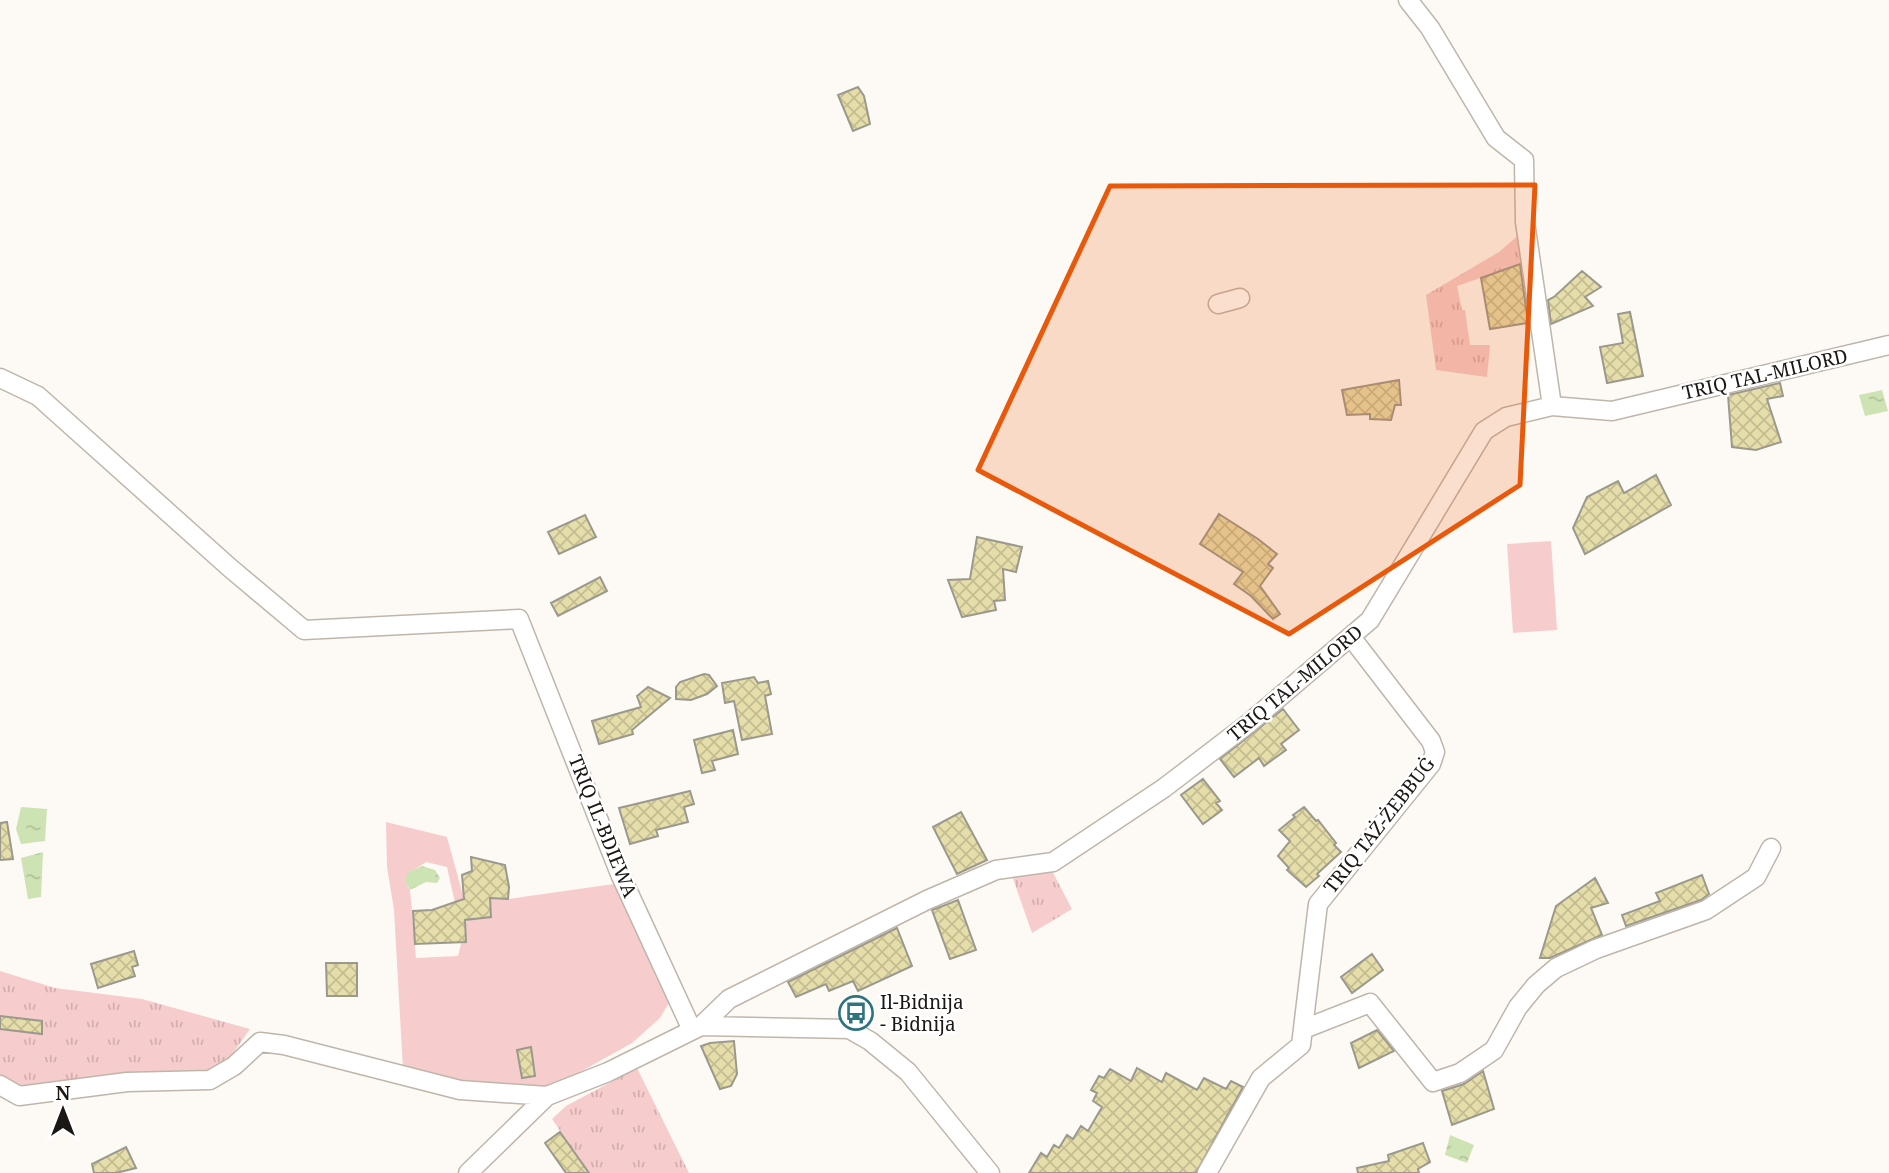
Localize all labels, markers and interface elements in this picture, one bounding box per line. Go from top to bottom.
street label: TRIQ TAL-MILORD [1680,342,1850,406]
street label: TRIQ TAL-MILORD [1222,619,1368,747]
street label: TRIQ IL-BDIEWA [563,751,644,902]
street label: TRIQ TAŻ-ŻEBBUĠ [1318,751,1441,899]
place label: Il-Bidnija - Bidnija [880,989,964,1037]
bus stop icon: Il-Bidnija - Bidnija [837,994,875,1032]
north arrow [28,1075,98,1145]
text: N [56,1080,71,1106]

